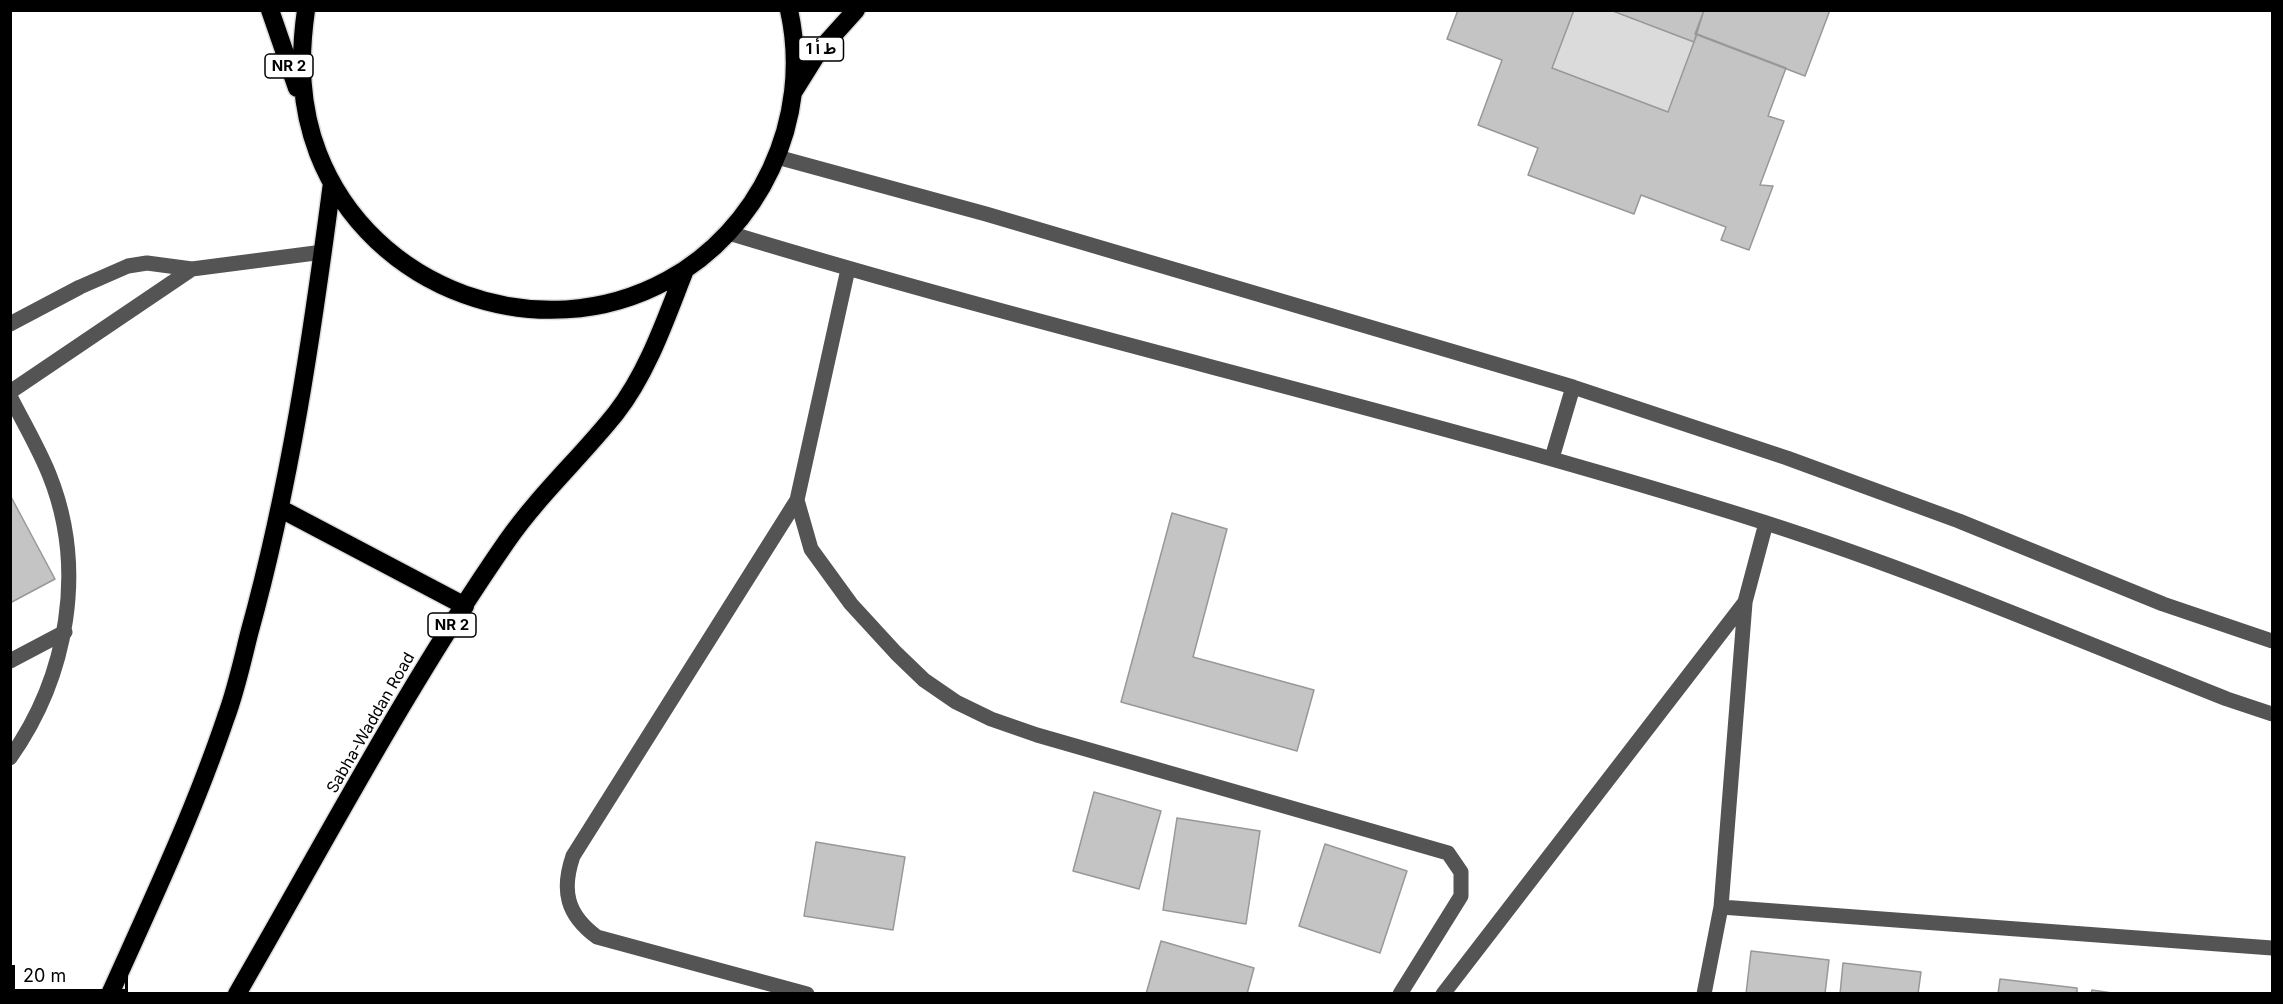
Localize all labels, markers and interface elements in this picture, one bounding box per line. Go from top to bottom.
road number: ط أ 1 [798,37,844,61]
road number: NR 2 [265,54,313,78]
road number: NR 2 [428,613,476,637]
street label: Sabha-Waddan Road [323,649,419,797]
scale bar [15,953,130,991]
text: 20 m [23,965,66,986]

